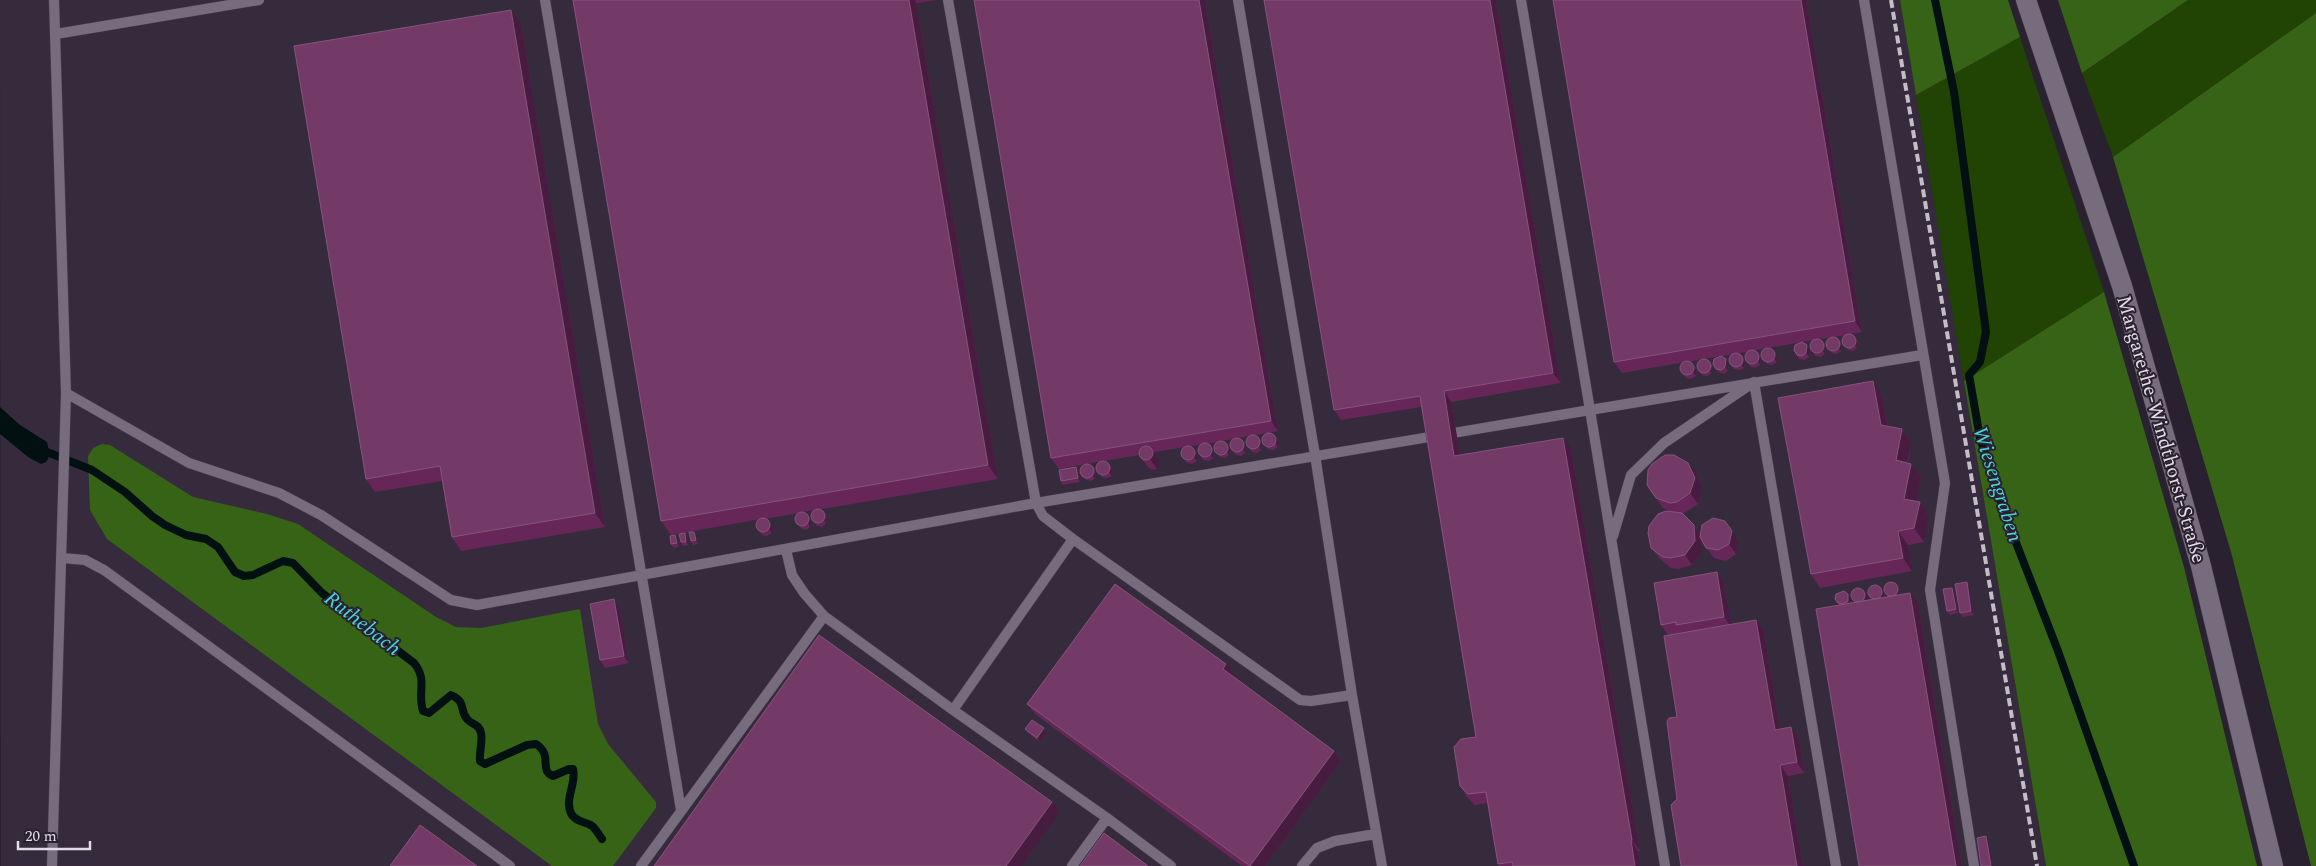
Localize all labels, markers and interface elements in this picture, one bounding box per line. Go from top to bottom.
street label: Margarethe-Windthorst-Straße [2108,292,2214,567]
water label: Wiesengraben [1963,422,2031,546]
water label: Ruthebach [317,583,408,664]
scale bar [18,818,90,850]
text: 20 m [25,825,57,848]

